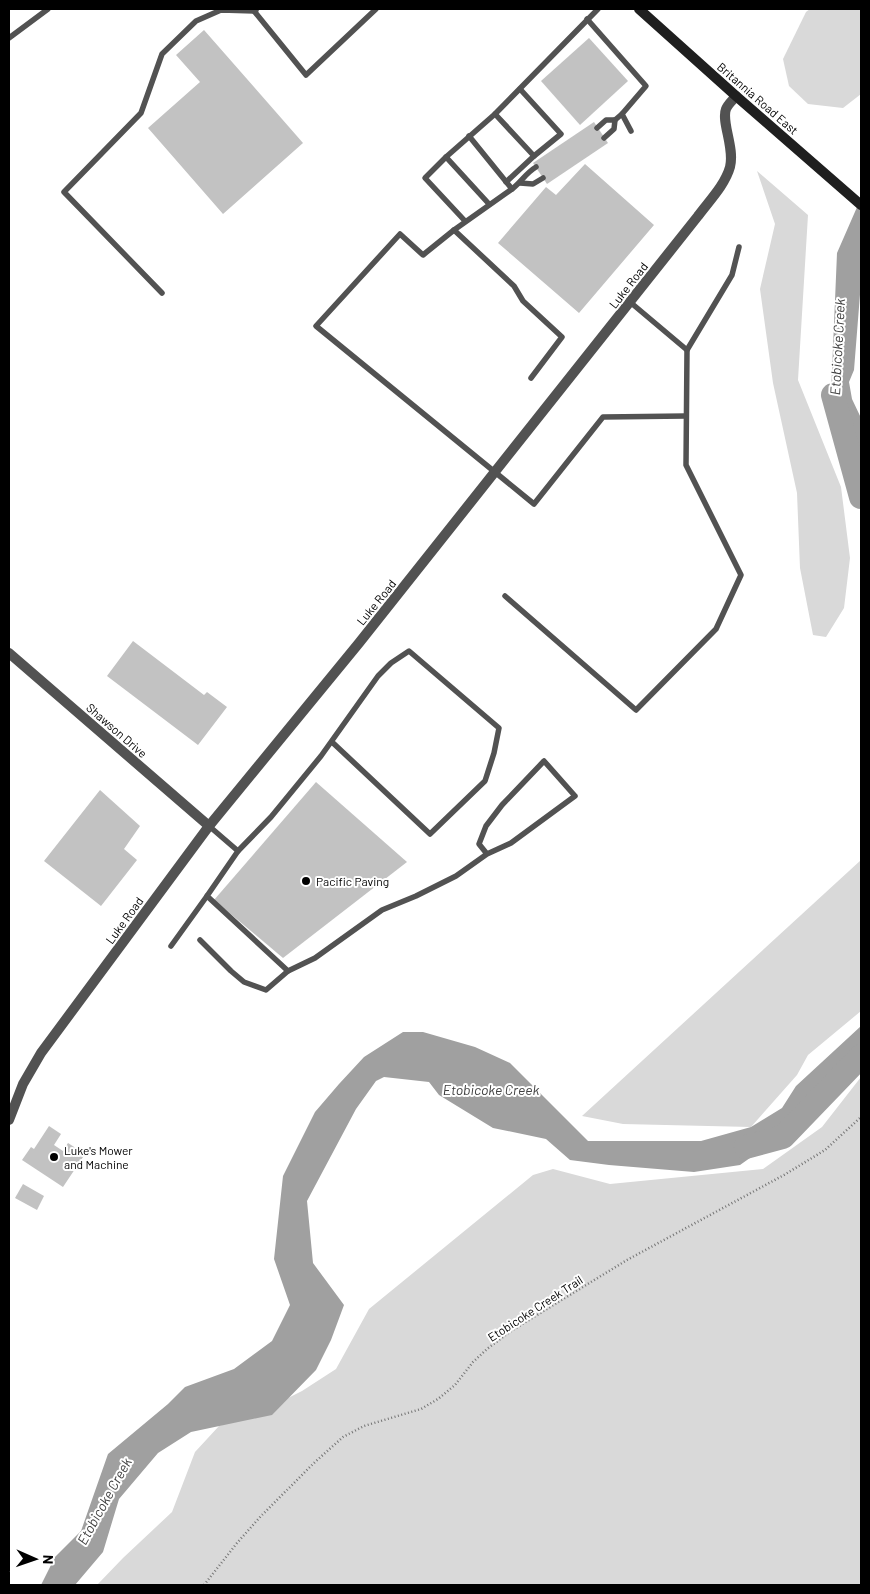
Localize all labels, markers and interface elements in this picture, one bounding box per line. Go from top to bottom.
street label: Britannia Road East [715,59,801,137]
street label: Luke Road [606,259,650,311]
water label: Etobicoke Creek [826,298,848,396]
street label: Luke Road [353,576,399,628]
street label: Shawson Drive [84,700,150,760]
place label: Pacific Paving [316,874,389,888]
marker: Pacific Paving [300,875,312,887]
street label: Luke Road [102,894,146,946]
water label: Etobicoke Creek [443,1081,539,1098]
place label: Luke's Mower and Machine [64,1143,133,1171]
marker: Luke's Mower and Machine [48,1151,60,1163]
street label: Etobicoke Creek Trail [485,1272,585,1344]
water label: Etobicoke Creek [73,1454,135,1547]
north arrow [10,1534,60,1584]
text: N [40,1555,57,1564]

